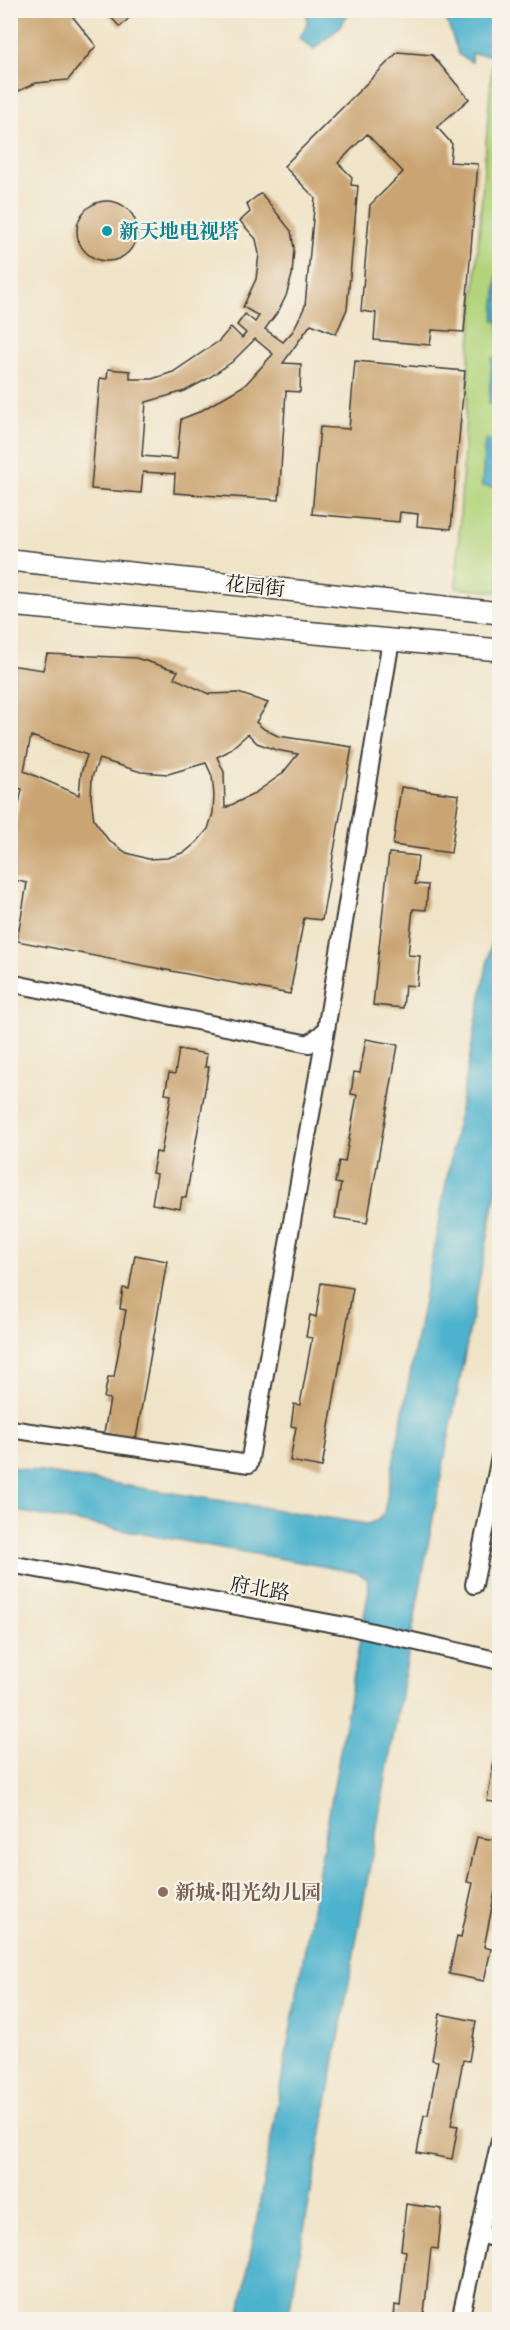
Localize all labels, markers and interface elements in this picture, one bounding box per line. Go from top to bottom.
place label: 新天地电视塔 [119,219,239,243]
marker: 新天地电视塔 [100,224,114,238]
street label: 花园街 [224,571,286,601]
street label: 府北路 [228,1571,292,1605]
place label: 新城·阳光幼儿园 [175,1880,321,1904]
marker: 新城·阳光幼儿园 [156,1885,170,1899]

